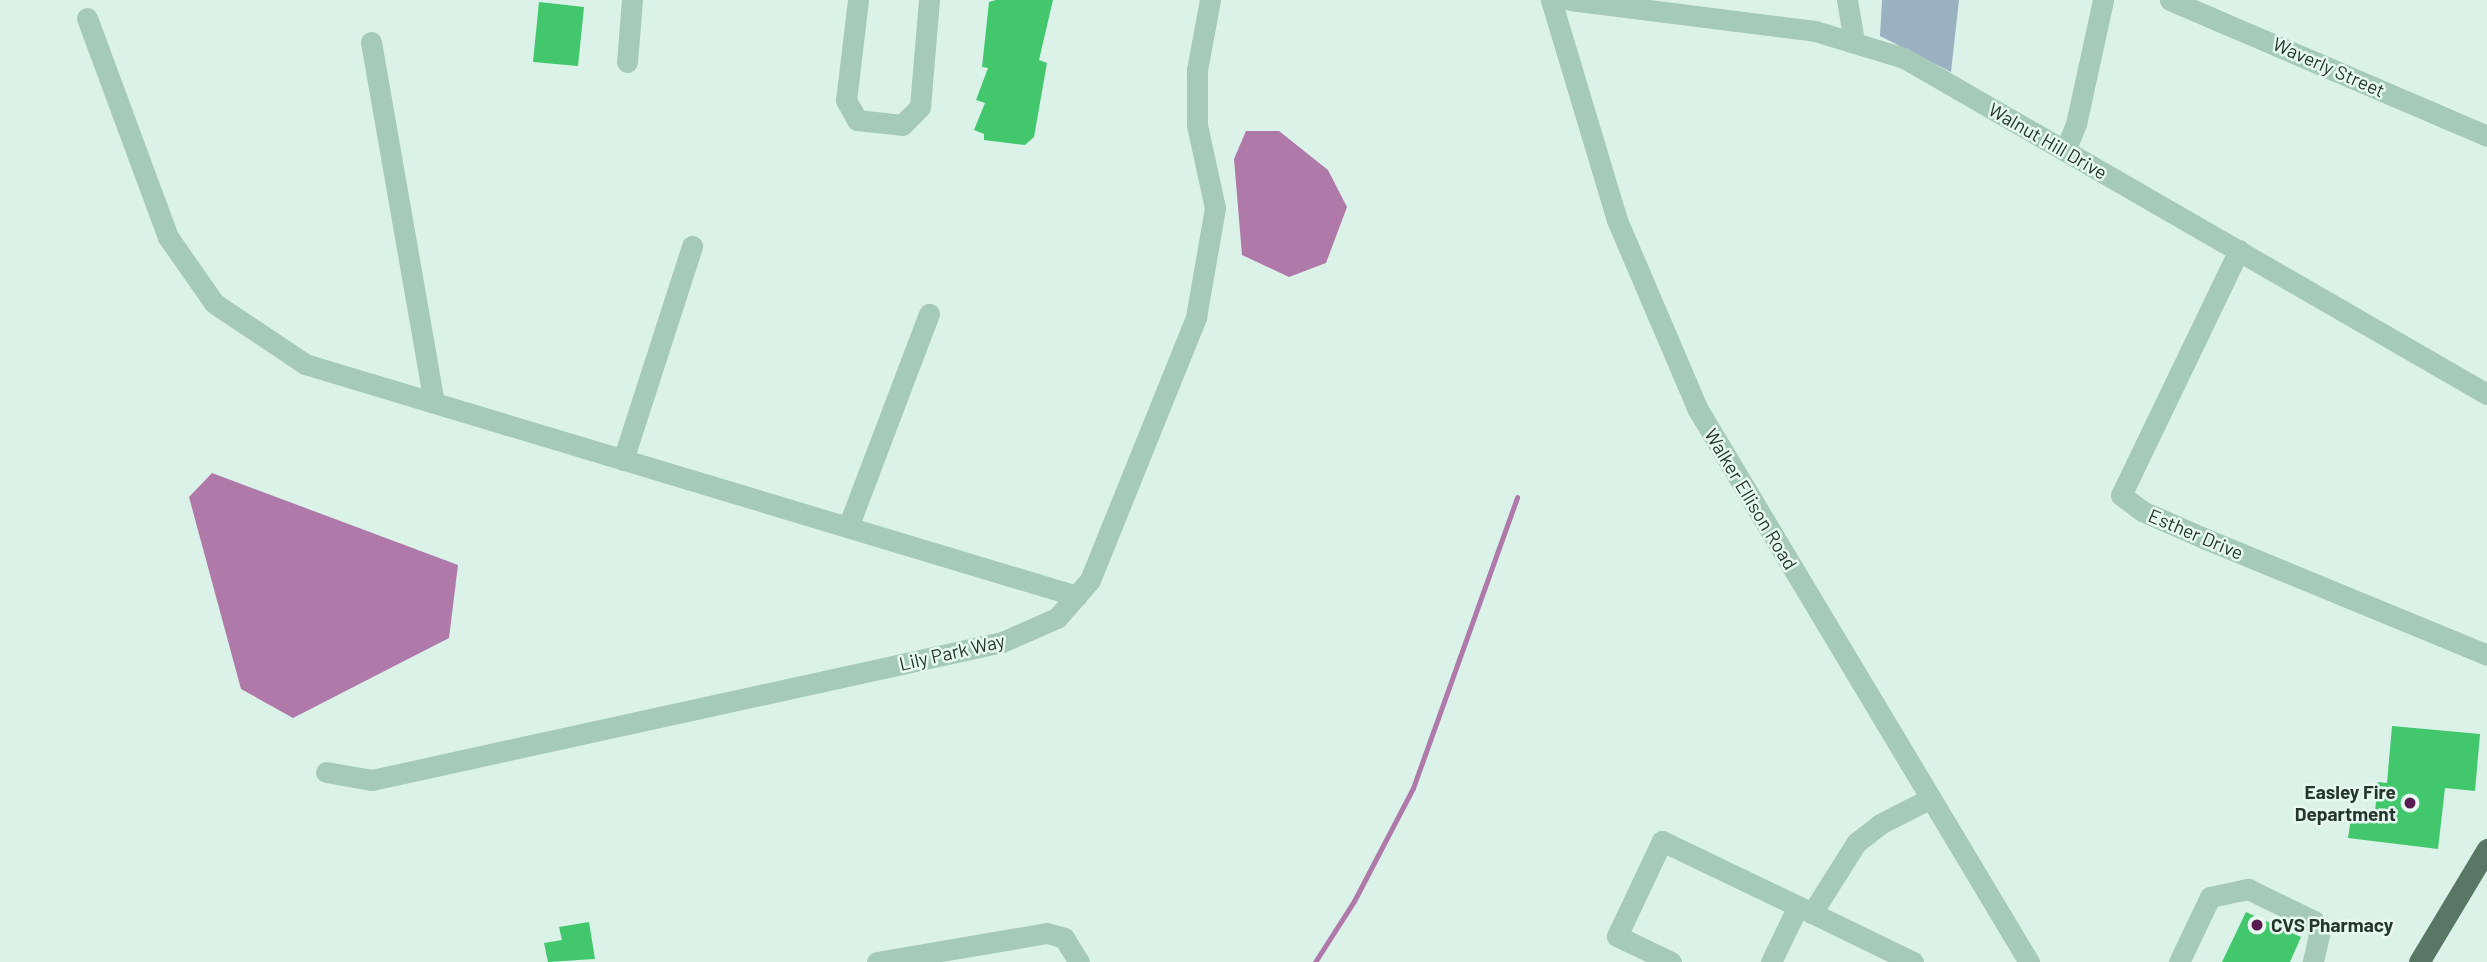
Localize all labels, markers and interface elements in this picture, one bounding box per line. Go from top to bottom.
street label: Waverly Street [2270,32,2388,102]
street label: Walnut Hill Drive [1985,98,2111,184]
street label: Walker Ellison Road [1700,424,1802,574]
street label: Esther Drive [2145,504,2247,564]
street label: Lily Park Way [897,629,1007,675]
place label: Easley Fire Department [2295,781,2396,825]
marker: Easley Fire Department [2402,795,2418,811]
place label: CVS Pharmacy [2271,914,2393,936]
marker: CVS Pharmacy [2249,917,2265,933]

